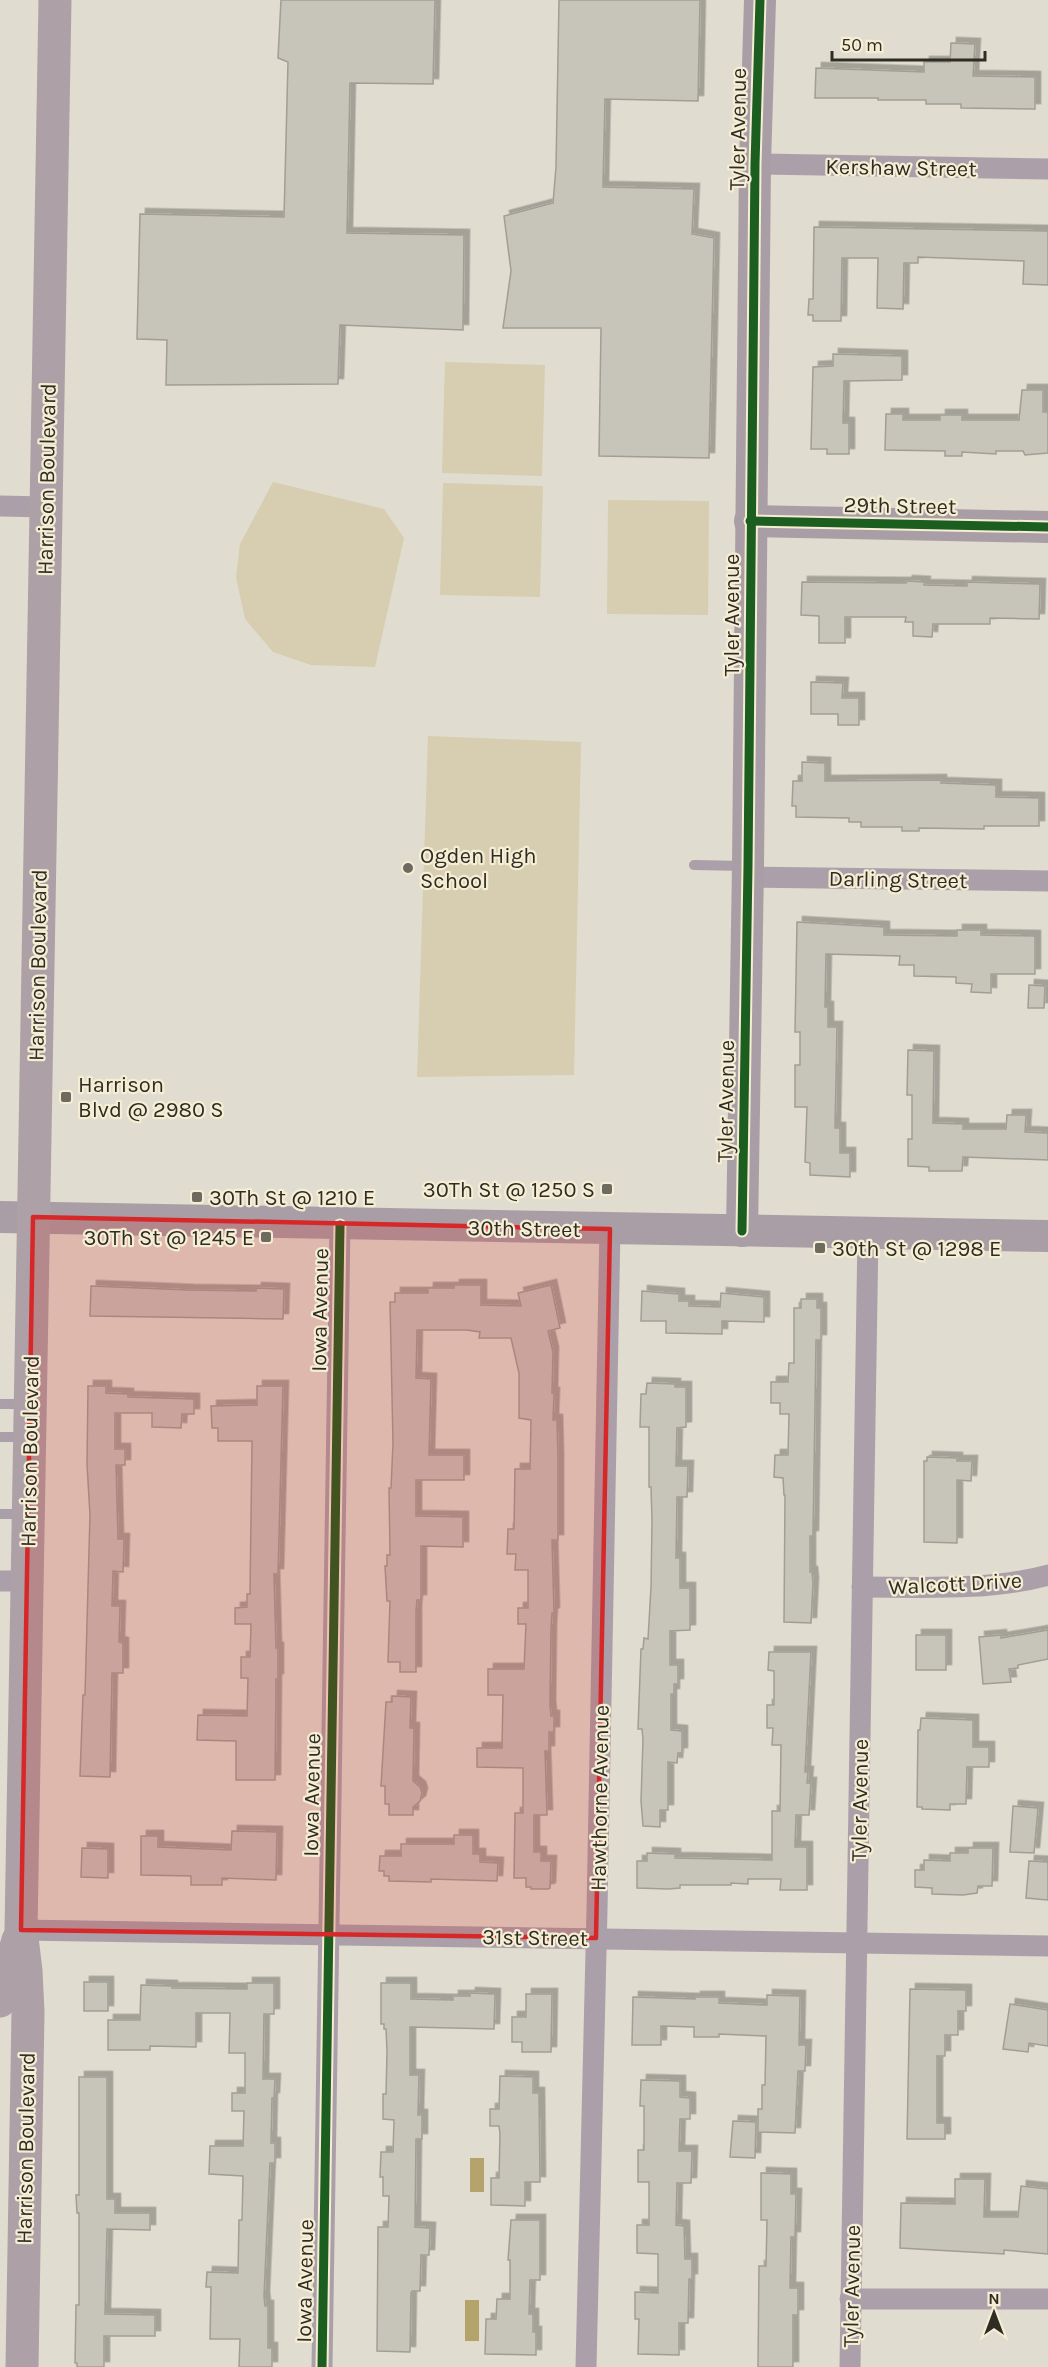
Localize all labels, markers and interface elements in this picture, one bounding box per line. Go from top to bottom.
scale bar [832,24,985,62]
text: 50 m [841,34,883,56]
street label: Tyler Avenue [724,67,752,191]
street label: Kershaw Street [825,154,977,182]
street label: Harrison Boulevard [32,383,62,575]
street label: 29th Street [843,492,957,520]
street label: Tyler Avenue [719,554,745,676]
place label: Ogden High School [420,843,536,894]
marker: Ogden High School [401,861,415,875]
street label: Darling Street [828,866,968,894]
street label: Harrison Boulevard [23,869,53,1061]
street label: Tyler Avenue [712,1039,740,1163]
place label: Harrison Blvd @ 2980 S [78,1072,224,1123]
marker: Harrison Blvd @ 2980 S [59,1090,73,1104]
place label: 30Th St @ 1250 S [423,1177,595,1203]
marker: 30Th St @ 1250 S [600,1182,614,1196]
place label: 30Th St @ 1210 E [209,1185,375,1211]
marker: 30Th St @ 1210 E [190,1190,204,1204]
street label: 30th Street [467,1215,581,1243]
place label: 30Th St @ 1245 E [83,1225,254,1251]
marker: 30Th St @ 1245 E [259,1230,273,1244]
place label: 30th St @ 1298 E [832,1236,1001,1262]
marker: 30th St @ 1298 E [813,1241,827,1255]
street label: Iowa Avenue [306,1248,334,1372]
street label: Harrison Boulevard [15,1355,45,1547]
street label: Walcott Drive [888,1568,1023,1600]
street label: Hawthorne Avenue [585,1705,615,1891]
street label: Iowa Avenue [298,1733,326,1857]
street label: Tyler Avenue [846,1738,874,1862]
street label: 31st Street [482,1924,588,1952]
street label: Harrison Boulevard [11,2052,41,2244]
street label: Iowa Avenue [291,2219,319,2343]
street label: Tyler Avenue [838,2224,866,2348]
north arrow [964,2283,1024,2343]
text: N [988,2289,1000,2308]

